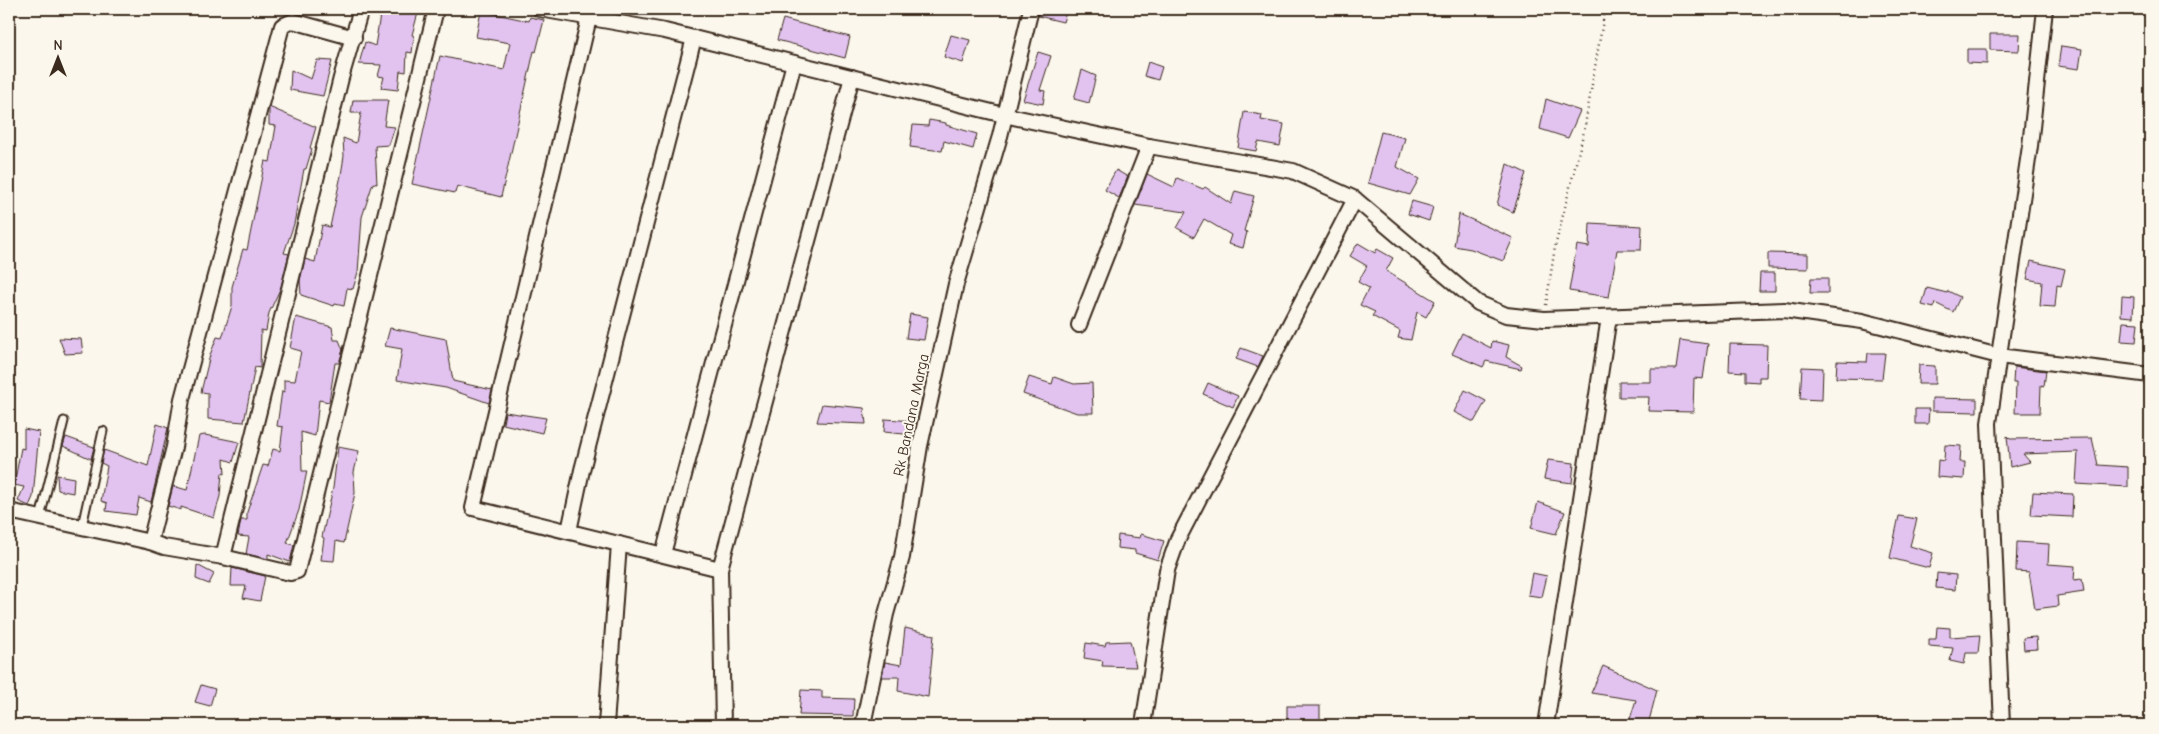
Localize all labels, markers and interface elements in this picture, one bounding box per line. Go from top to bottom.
north arrow [32,32,82,82]
text: N [53,37,63,54]
street label: Rk Bandana Marga [889,352,933,478]

